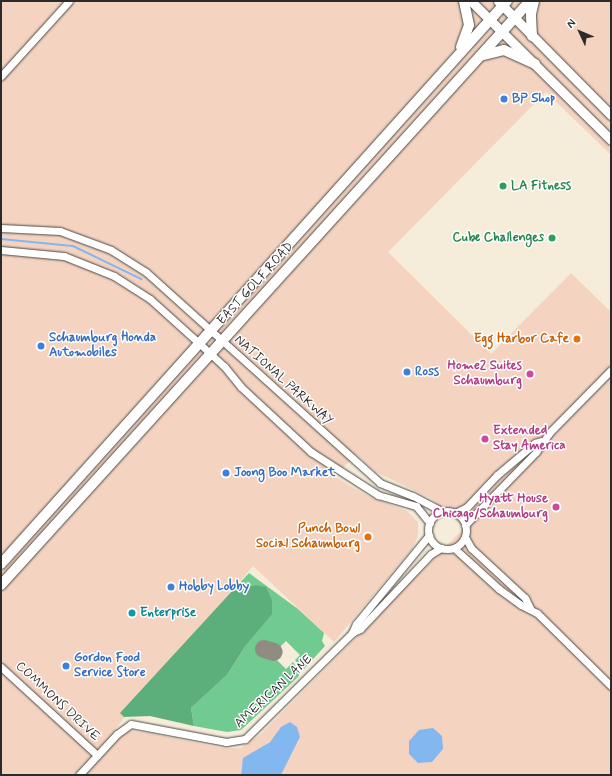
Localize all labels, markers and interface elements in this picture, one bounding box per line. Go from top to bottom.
north arrow [560,12,600,52]
text: N [564,16,579,31]
place label: BP Shop [512,91,555,107]
marker: BP Shop [499,94,509,104]
place label: LA Fitness [511,178,573,194]
marker: LA Fitness [498,181,508,191]
place label: Cube Challenges [453,230,544,246]
marker: Cube Challenges [547,233,557,243]
street label: EAST GOLF ROAD [216,241,296,327]
place label: Schaumburg Honda Automobiles [49,331,155,362]
place label: Egg Harbor Cafe [477,331,569,347]
street label: NATIONAL PARKWAY [231,333,335,429]
marker: Egg Harbor Cafe [572,334,582,344]
marker: Schaumburg Honda Automobiles [36,341,46,351]
place label: Home2 Suites Schaumburg [447,359,522,390]
place label: Ross [415,364,439,380]
marker: Ross [402,367,412,377]
marker: Home2 Suites Schaumburg [525,369,535,379]
place label: Extended Stay America [493,424,566,455]
marker: Extended Stay America [480,434,490,444]
place label: Joong Boo Market [234,465,334,481]
marker: Joong Boo Market [221,468,231,478]
place label: Hyatt House Chicago/Schaumburg [433,492,548,523]
marker: Hyatt House Chicago/Schaumburg [551,502,561,512]
place label: Punch Bowl Social Schaumburg [256,522,360,553]
marker: Punch Bowl Social Schaumburg [363,532,373,542]
place label: Hobby Lobby [179,579,251,595]
marker: Hobby Lobby [166,582,176,592]
place label: Enterprise [140,605,196,621]
marker: Enterprise [127,608,137,618]
place label: Gordon Food Service Store [74,651,146,682]
street label: AMERICAN LANE [231,651,317,733]
street label: COMMONS DRIVE [11,659,103,745]
marker: Gordon Food Service Store [61,661,71,671]

